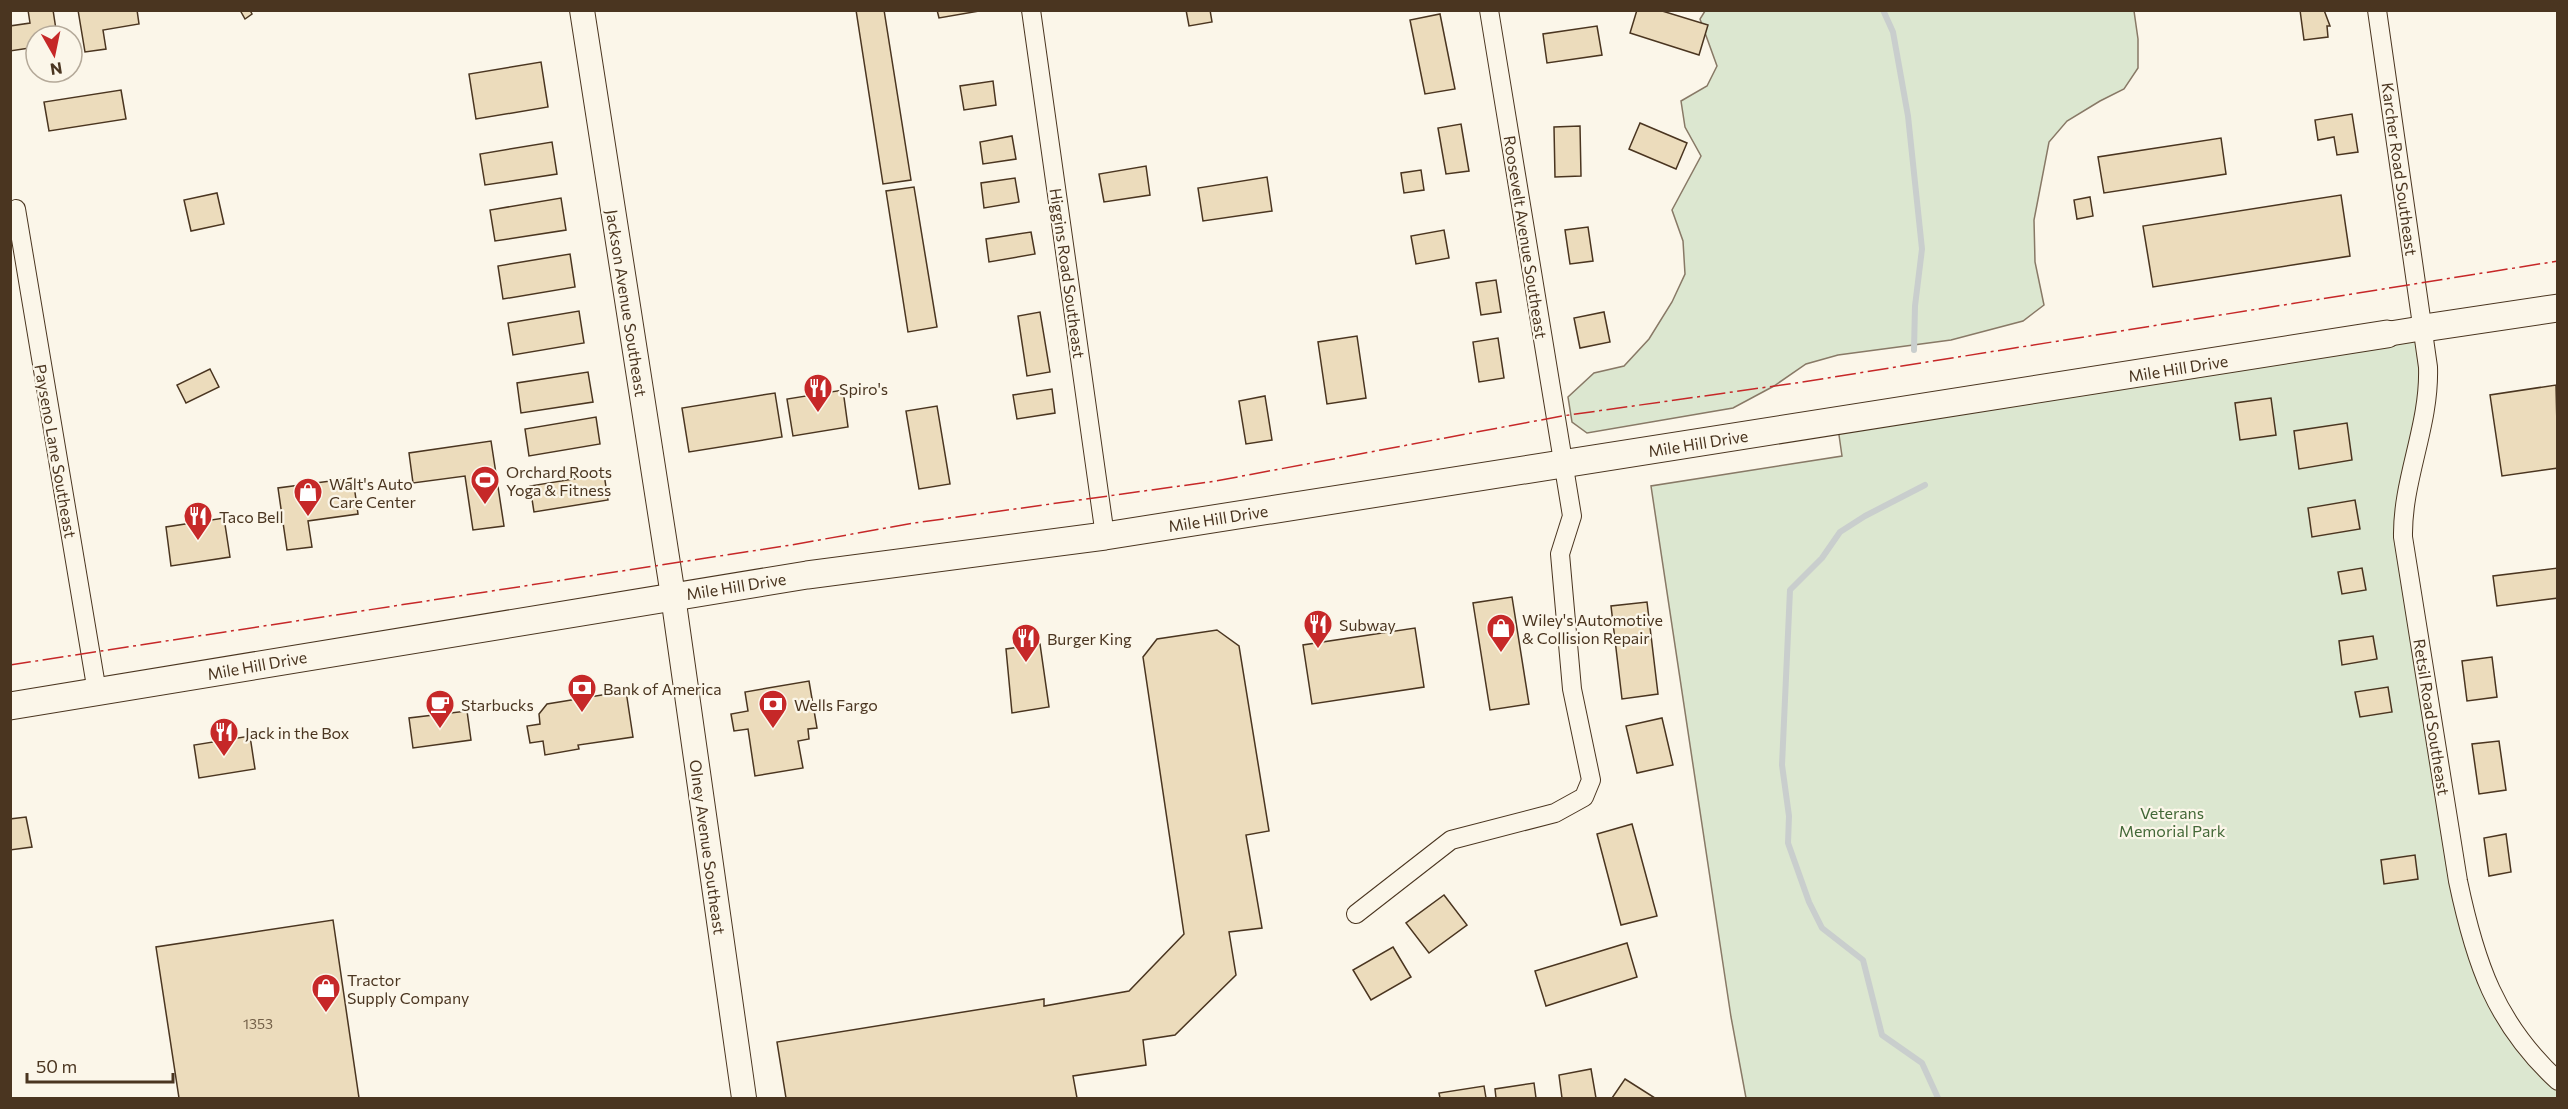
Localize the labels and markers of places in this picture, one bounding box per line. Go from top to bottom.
restaurant icon: Spiro's [802,372,834,414]
place label: Spiro's [839,379,888,398]
place label: Orchard Roots Yoga & Fitness [506,462,612,499]
sports icon: Orchard Roots Yoga & Fitness [469,464,501,506]
place label: Walt's Auto Care Center [329,474,416,511]
shop icon: Walt's Auto Care Center [292,476,324,518]
restaurant icon: Taco Bell [182,500,214,542]
place label: Taco Bell [219,507,284,526]
restaurant icon: Subway [1302,608,1334,650]
place label: Wiley's Automotive & Collision Repair [1522,610,1663,647]
shop icon: Wiley's Automotive & Collision Repair [1485,612,1517,654]
place label: Subway [1339,615,1396,634]
restaurant icon: Burger King [1010,622,1042,664]
place label: Burger King [1047,629,1132,648]
bank icon: Bank of America [566,672,598,714]
place label: Bank of America [603,679,722,698]
cafe icon: Starbucks [424,688,456,730]
bank icon: Wells Fargo [757,688,789,730]
place label: Starbucks [461,695,534,714]
place label: Wells Fargo [794,695,878,714]
restaurant icon: Jack in the Box [208,716,240,758]
place label: Jack in the Box [245,723,350,742]
place label: Tractor Supply Company [347,970,469,1007]
shop icon: Tractor Supply Company [310,972,342,1014]

